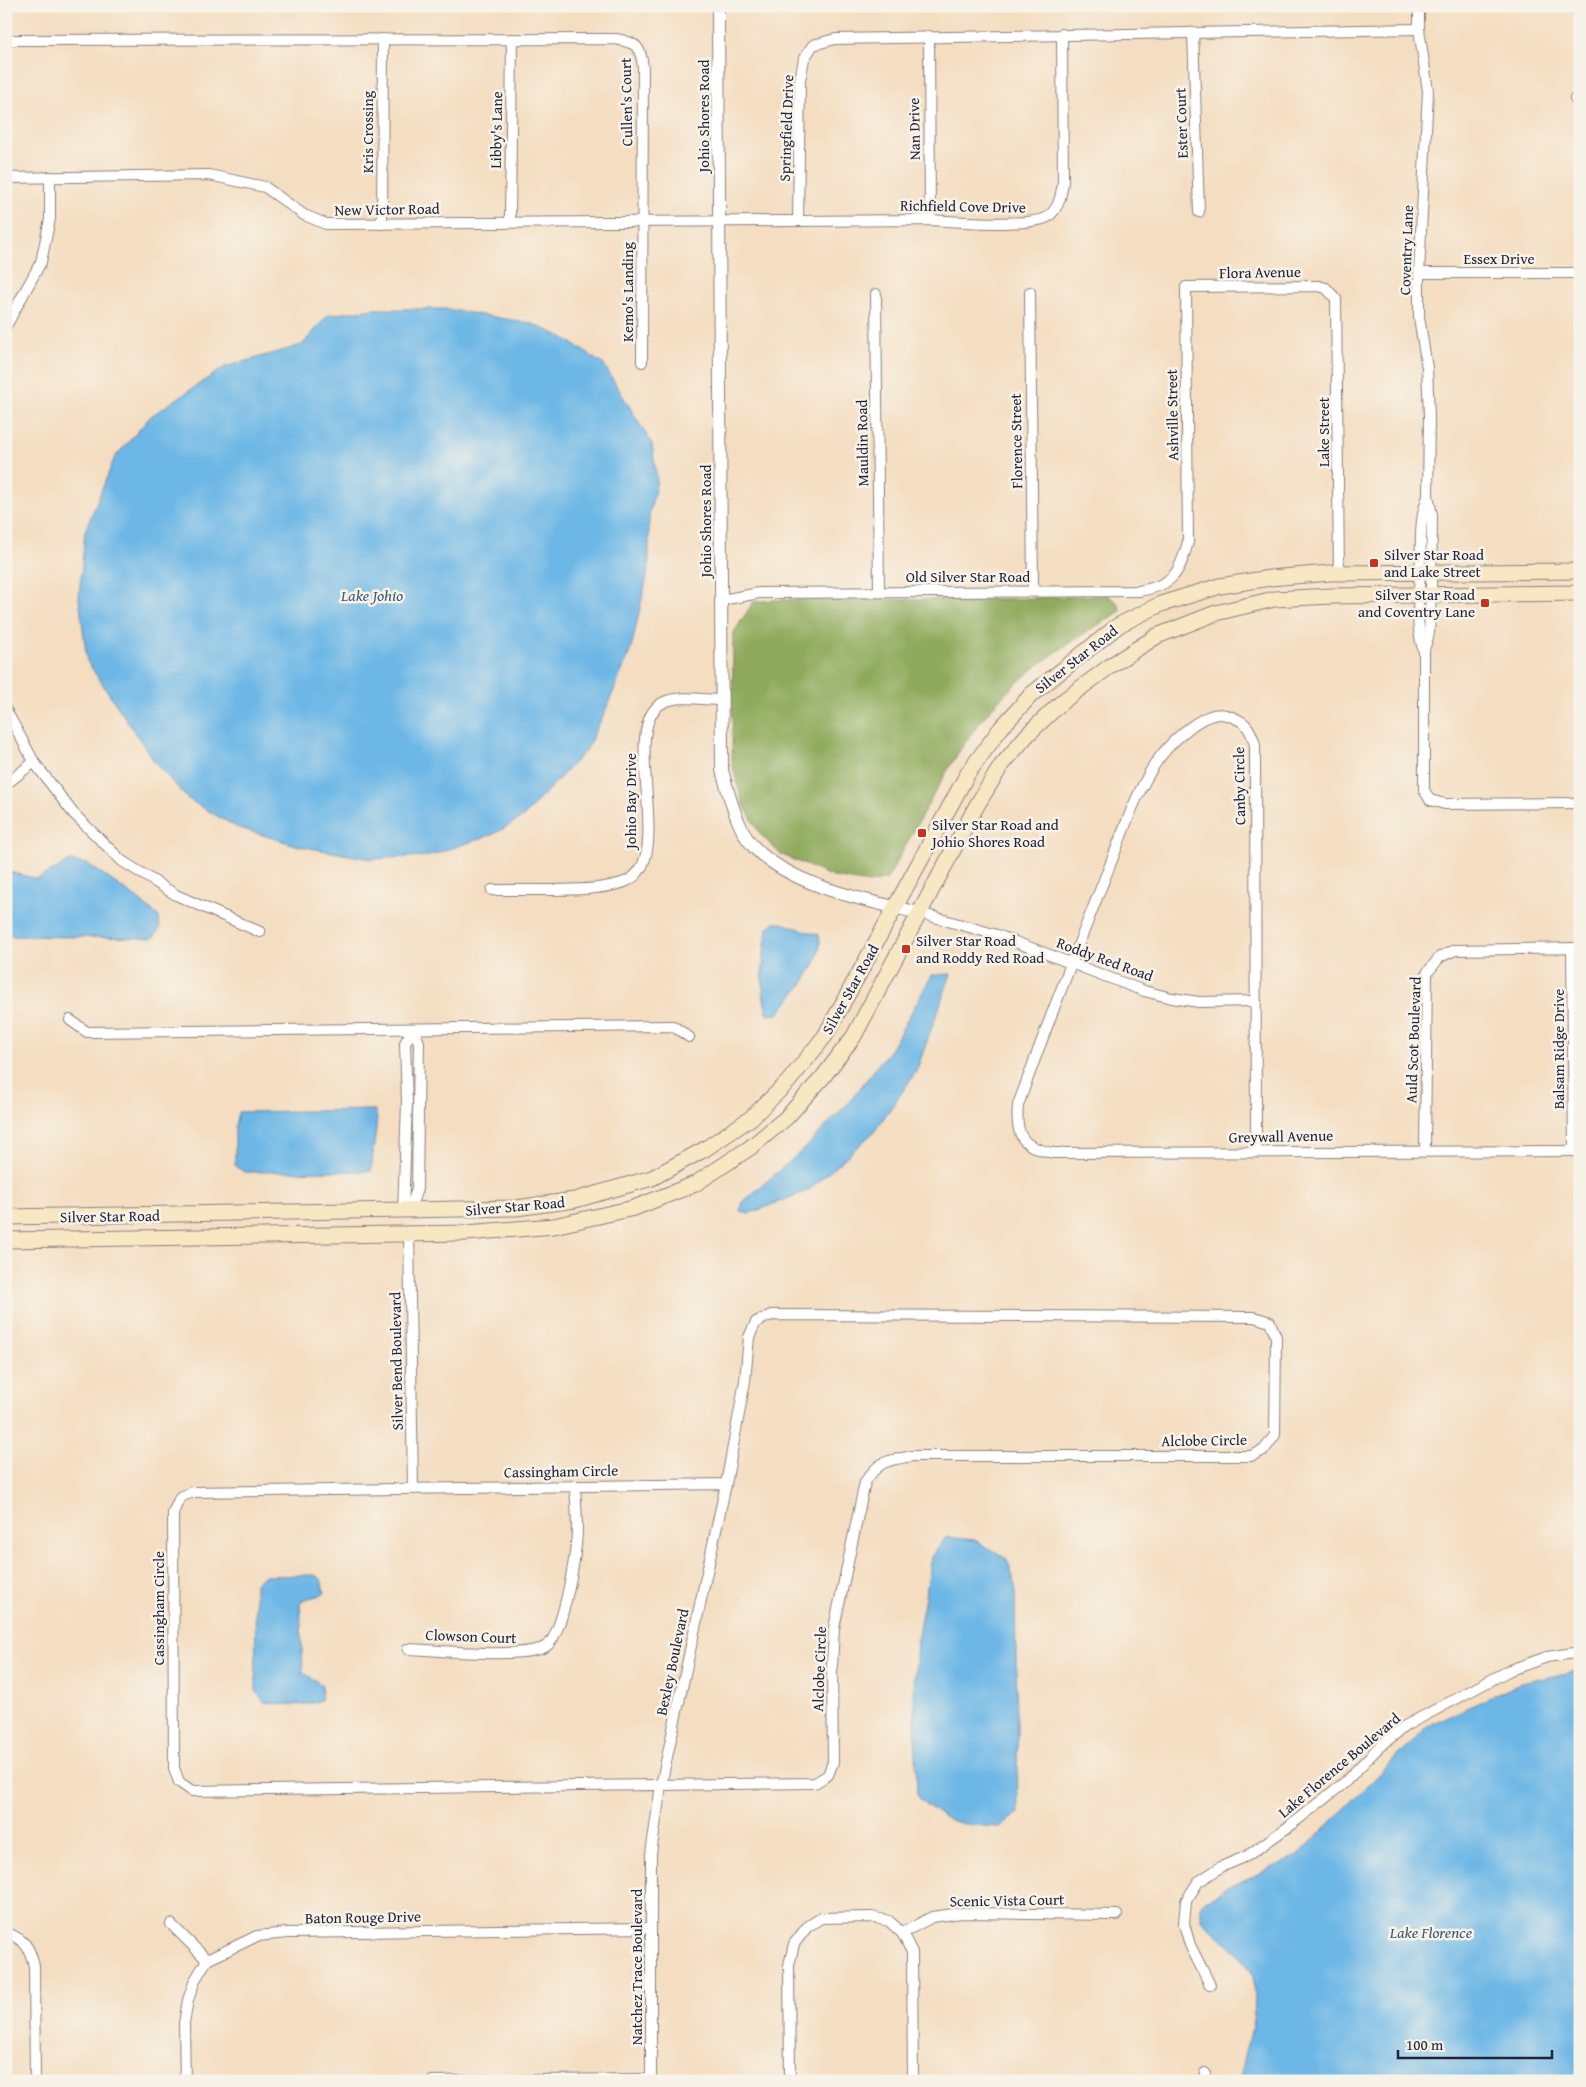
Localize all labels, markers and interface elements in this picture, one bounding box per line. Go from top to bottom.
street label: Cullen's Court [615,57,637,147]
street label: Johio Shores Road [693,59,714,175]
street label: Springfield Drive [774,74,798,182]
street label: Ester Court [1169,87,1193,159]
street label: Kris Crossing [357,90,378,173]
street label: Libby's Lane [485,91,507,169]
street label: Nan Drive [903,98,925,160]
street label: Richfield Cove Drive [900,194,1026,218]
street label: New Victor Road [334,198,440,220]
street label: Coventry Lane [1394,205,1418,295]
street label: Kemo's Landing [617,242,638,342]
street label: Essex Drive [1464,248,1534,269]
street label: Flora Avenue [1219,261,1301,283]
street label: Ashville Street [1161,368,1183,461]
street label: Florence Street [1005,392,1027,489]
street label: Lake Street [1313,396,1334,467]
street label: Mauldin Road [851,399,873,487]
street label: Johio Shores Road [695,464,716,580]
place label: Silver Star Road and Lake Street [1384,544,1484,582]
marker: Silver Star Road and Lake Street [1368,557,1380,569]
street label: Old Silver Star Road [906,566,1030,587]
water label: Lake Johio [340,583,403,607]
place label: Silver Star Road and Coventry Lane [1358,584,1475,622]
marker: Silver Star Road and Coventry Lane [1479,597,1491,609]
street label: Silver Star Road [1030,620,1122,698]
street label: Canby Circle [1228,747,1250,825]
street label: Johio Bay Drive [620,753,641,851]
place label: Silver Star Road and Johio Shores Road [930,814,1059,852]
marker: Silver Star Road and Johio Shores Road [916,827,928,839]
place label: Silver Star Road and Roddy Red Road [916,930,1044,968]
street label: Roddy Red Road [1054,932,1156,986]
street label: Silver Star Road [817,940,883,1038]
marker: Silver Star Road and Roddy Red Road [900,943,912,955]
street label: Auld Scot Boulevard [1400,976,1426,1104]
street label: Balsam Ridge Drive [1548,989,1569,1109]
street label: Greywall Avenue [1229,1125,1333,1147]
street label: Silver Star Road [464,1191,566,1221]
street label: Silver Star Road [60,1205,160,1227]
street label: Silver Bend Boulevard [384,1292,408,1430]
street label: Alclobe Circle [1161,1429,1247,1451]
street label: Cassingham Circle [504,1460,618,1482]
street label: Cassingham Circle [148,1551,169,1665]
street label: Bexley Boulevard [650,1607,694,1717]
street label: Clowson Court [425,1624,518,1648]
street label: Alclobe Circle [807,1626,831,1712]
street label: Lake Florence Boulevard [1273,1708,1405,1822]
street label: Scenic Vista Court [949,1888,1065,1911]
street label: Natchez Trace Boulevard [626,1889,647,2045]
street label: Baton Rouge Drive [305,1905,421,1929]
water label: Lake Florence [1389,1920,1473,1944]
scale bar [1398,2027,1552,2059]
text: 100 m [1406,2034,1444,2055]

